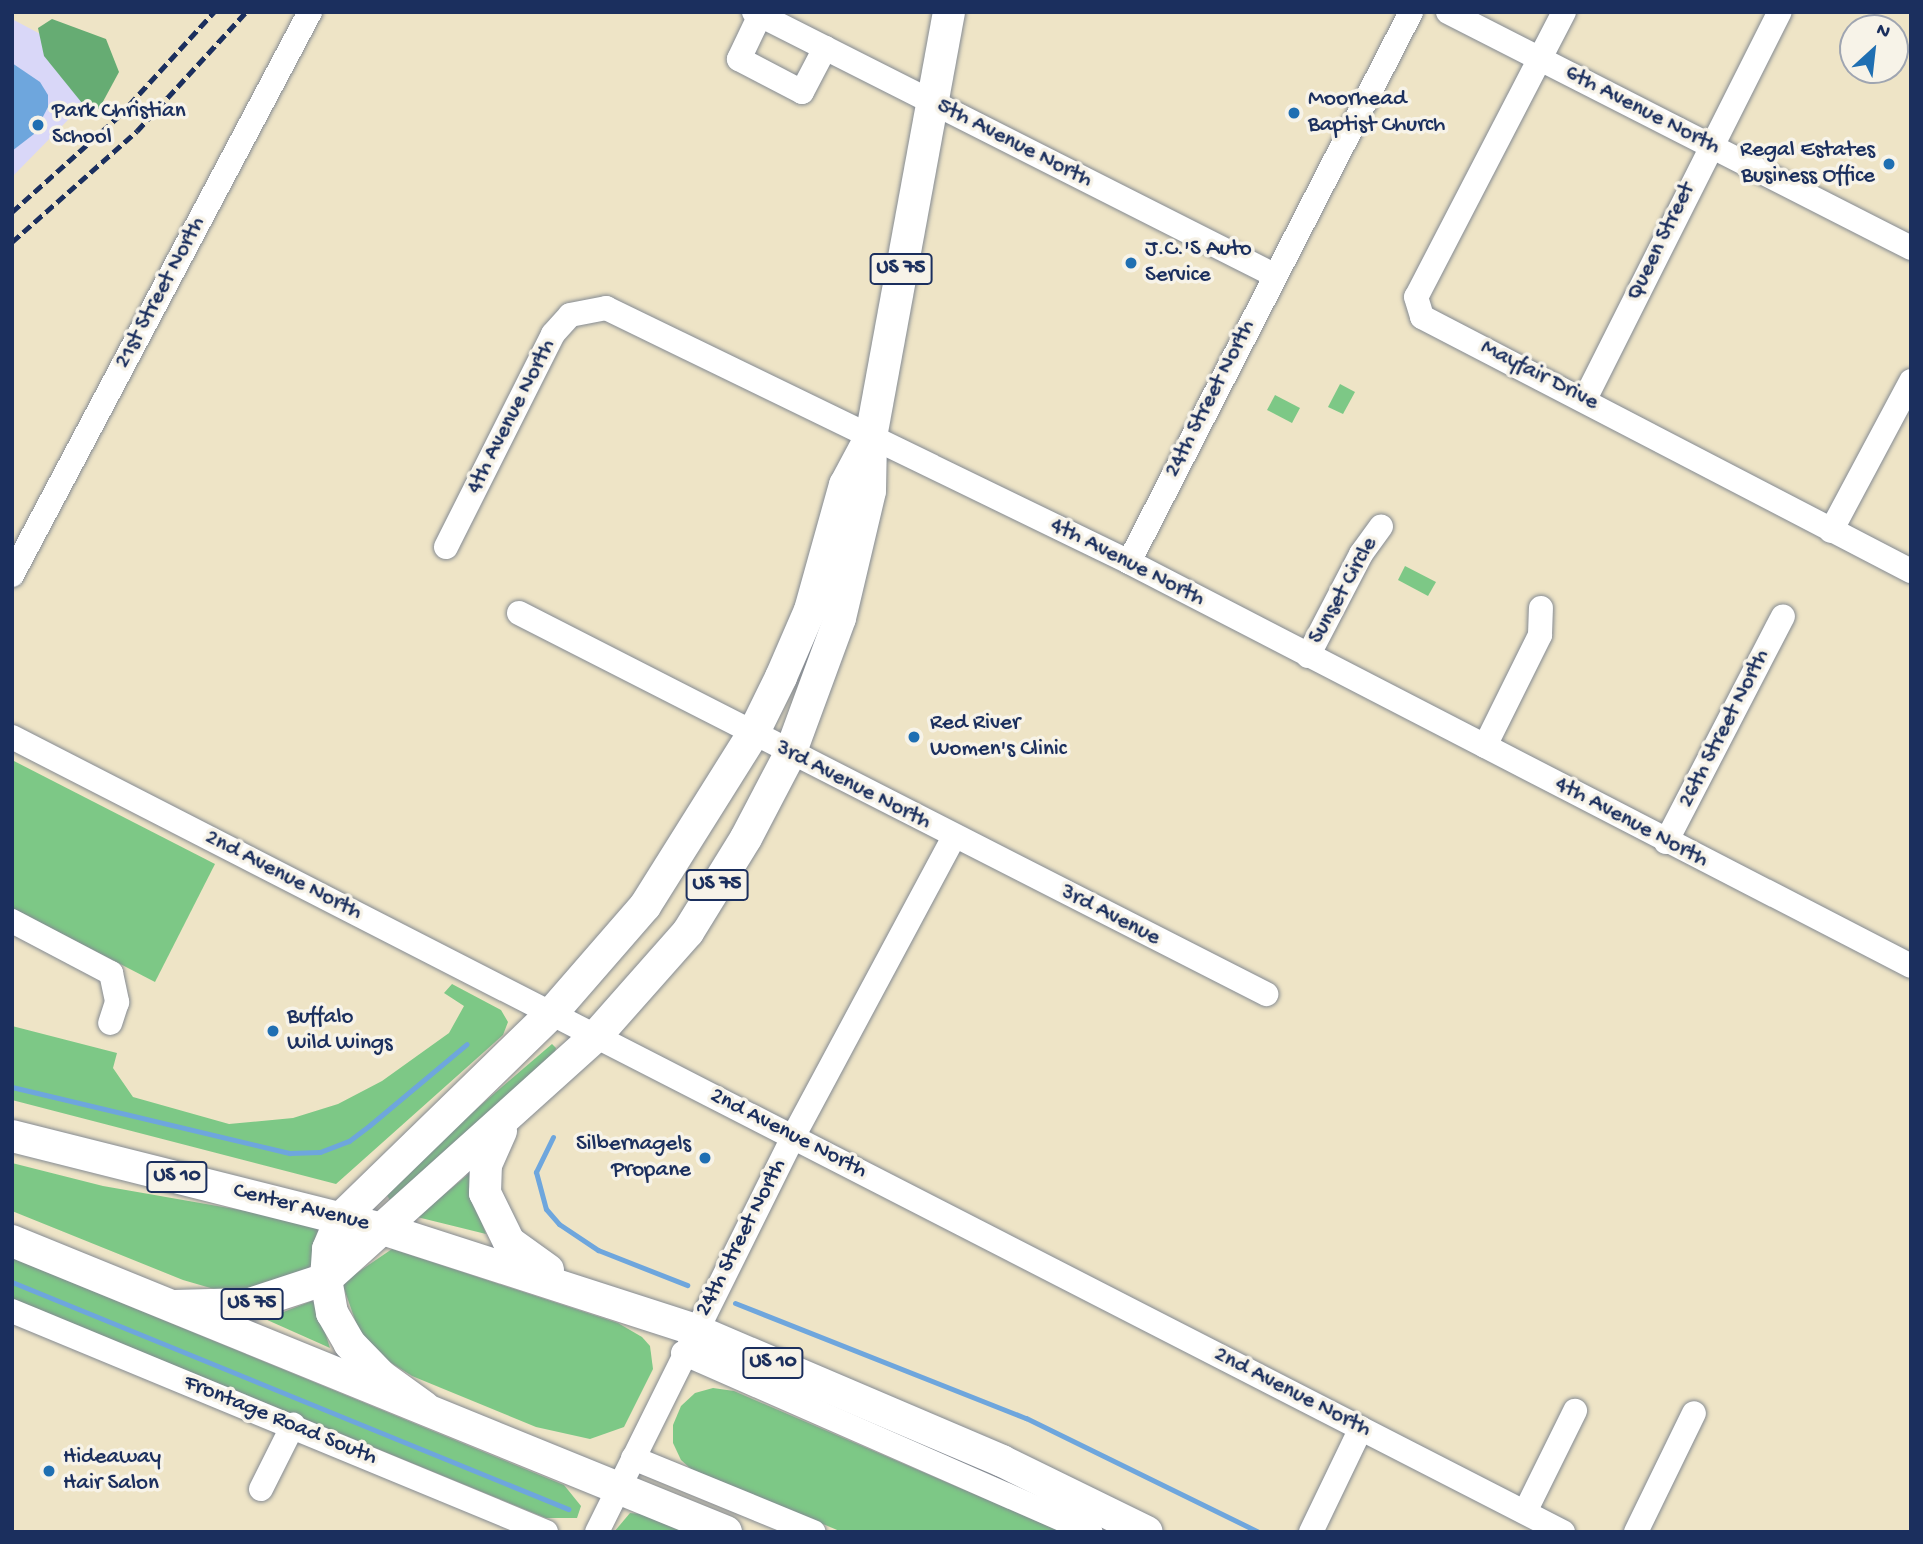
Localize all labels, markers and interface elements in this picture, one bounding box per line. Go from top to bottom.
north arrow [1839,14,1909,84]
text: N [1872,19,1894,45]
street label: 6th Avenue North [1560,60,1724,162]
place label: Moorhead Baptist Church [1308,86,1445,140]
street label: 5th Avenue North [932,93,1096,195]
place label: Park Christian School [52,98,186,152]
marker: Moorhead Baptist Church [1286,105,1302,121]
marker: Park Christian School [30,117,46,133]
place label: Regal Estates Business Office [1740,137,1875,191]
marker: Regal Estates Business Office [1881,156,1897,172]
street label: Queen Street [1622,179,1702,305]
street label: 21st Street North [110,213,212,373]
place label: J.C.'S Auto Service [1145,236,1252,290]
road number: US 75 [870,252,932,286]
marker: J.C.'S Auto Service [1123,255,1139,271]
street label: 24th Street North [1159,316,1263,482]
street label: 4th Avenue North [461,335,563,499]
street label: Mayfair Drive [1475,335,1603,417]
street label: 4th Avenue North [1045,512,1209,614]
street label: Sunset Circle [1303,533,1385,649]
street label: 26th Street North [1673,645,1777,813]
place label: Red River Women's Clinic [930,710,1067,764]
marker: Red River Women's Clinic [904,727,924,747]
street label: 3rd Avenue North [771,735,935,837]
street label: 4th Avenue North [1550,771,1712,875]
street label: 2nd Avenue North [200,825,366,927]
road number: US 75 [686,868,748,903]
street label: 3rd Avenue [1056,879,1164,953]
place label: Buffalo Wild Wings [287,1004,393,1058]
marker: Buffalo Wild Wings [265,1023,281,1039]
street label: 2nd Avenue North [705,1083,871,1185]
place label: Silbernagels Propane [576,1131,691,1185]
marker: Silbernagels Propane [697,1150,713,1166]
street label: 24th Street North [690,1155,794,1321]
road number: US 10 [146,1160,208,1194]
street label: Center Avenue [230,1178,372,1238]
road number: US 75 [220,1286,284,1322]
street label: 2nd Avenue North [1209,1342,1375,1444]
road number: US 10 [742,1346,804,1380]
street label: Frontage Road South [179,1370,381,1472]
place label: Hideaway Hair Salon [63,1444,161,1498]
marker: Hideaway Hair Salon [41,1463,57,1479]

